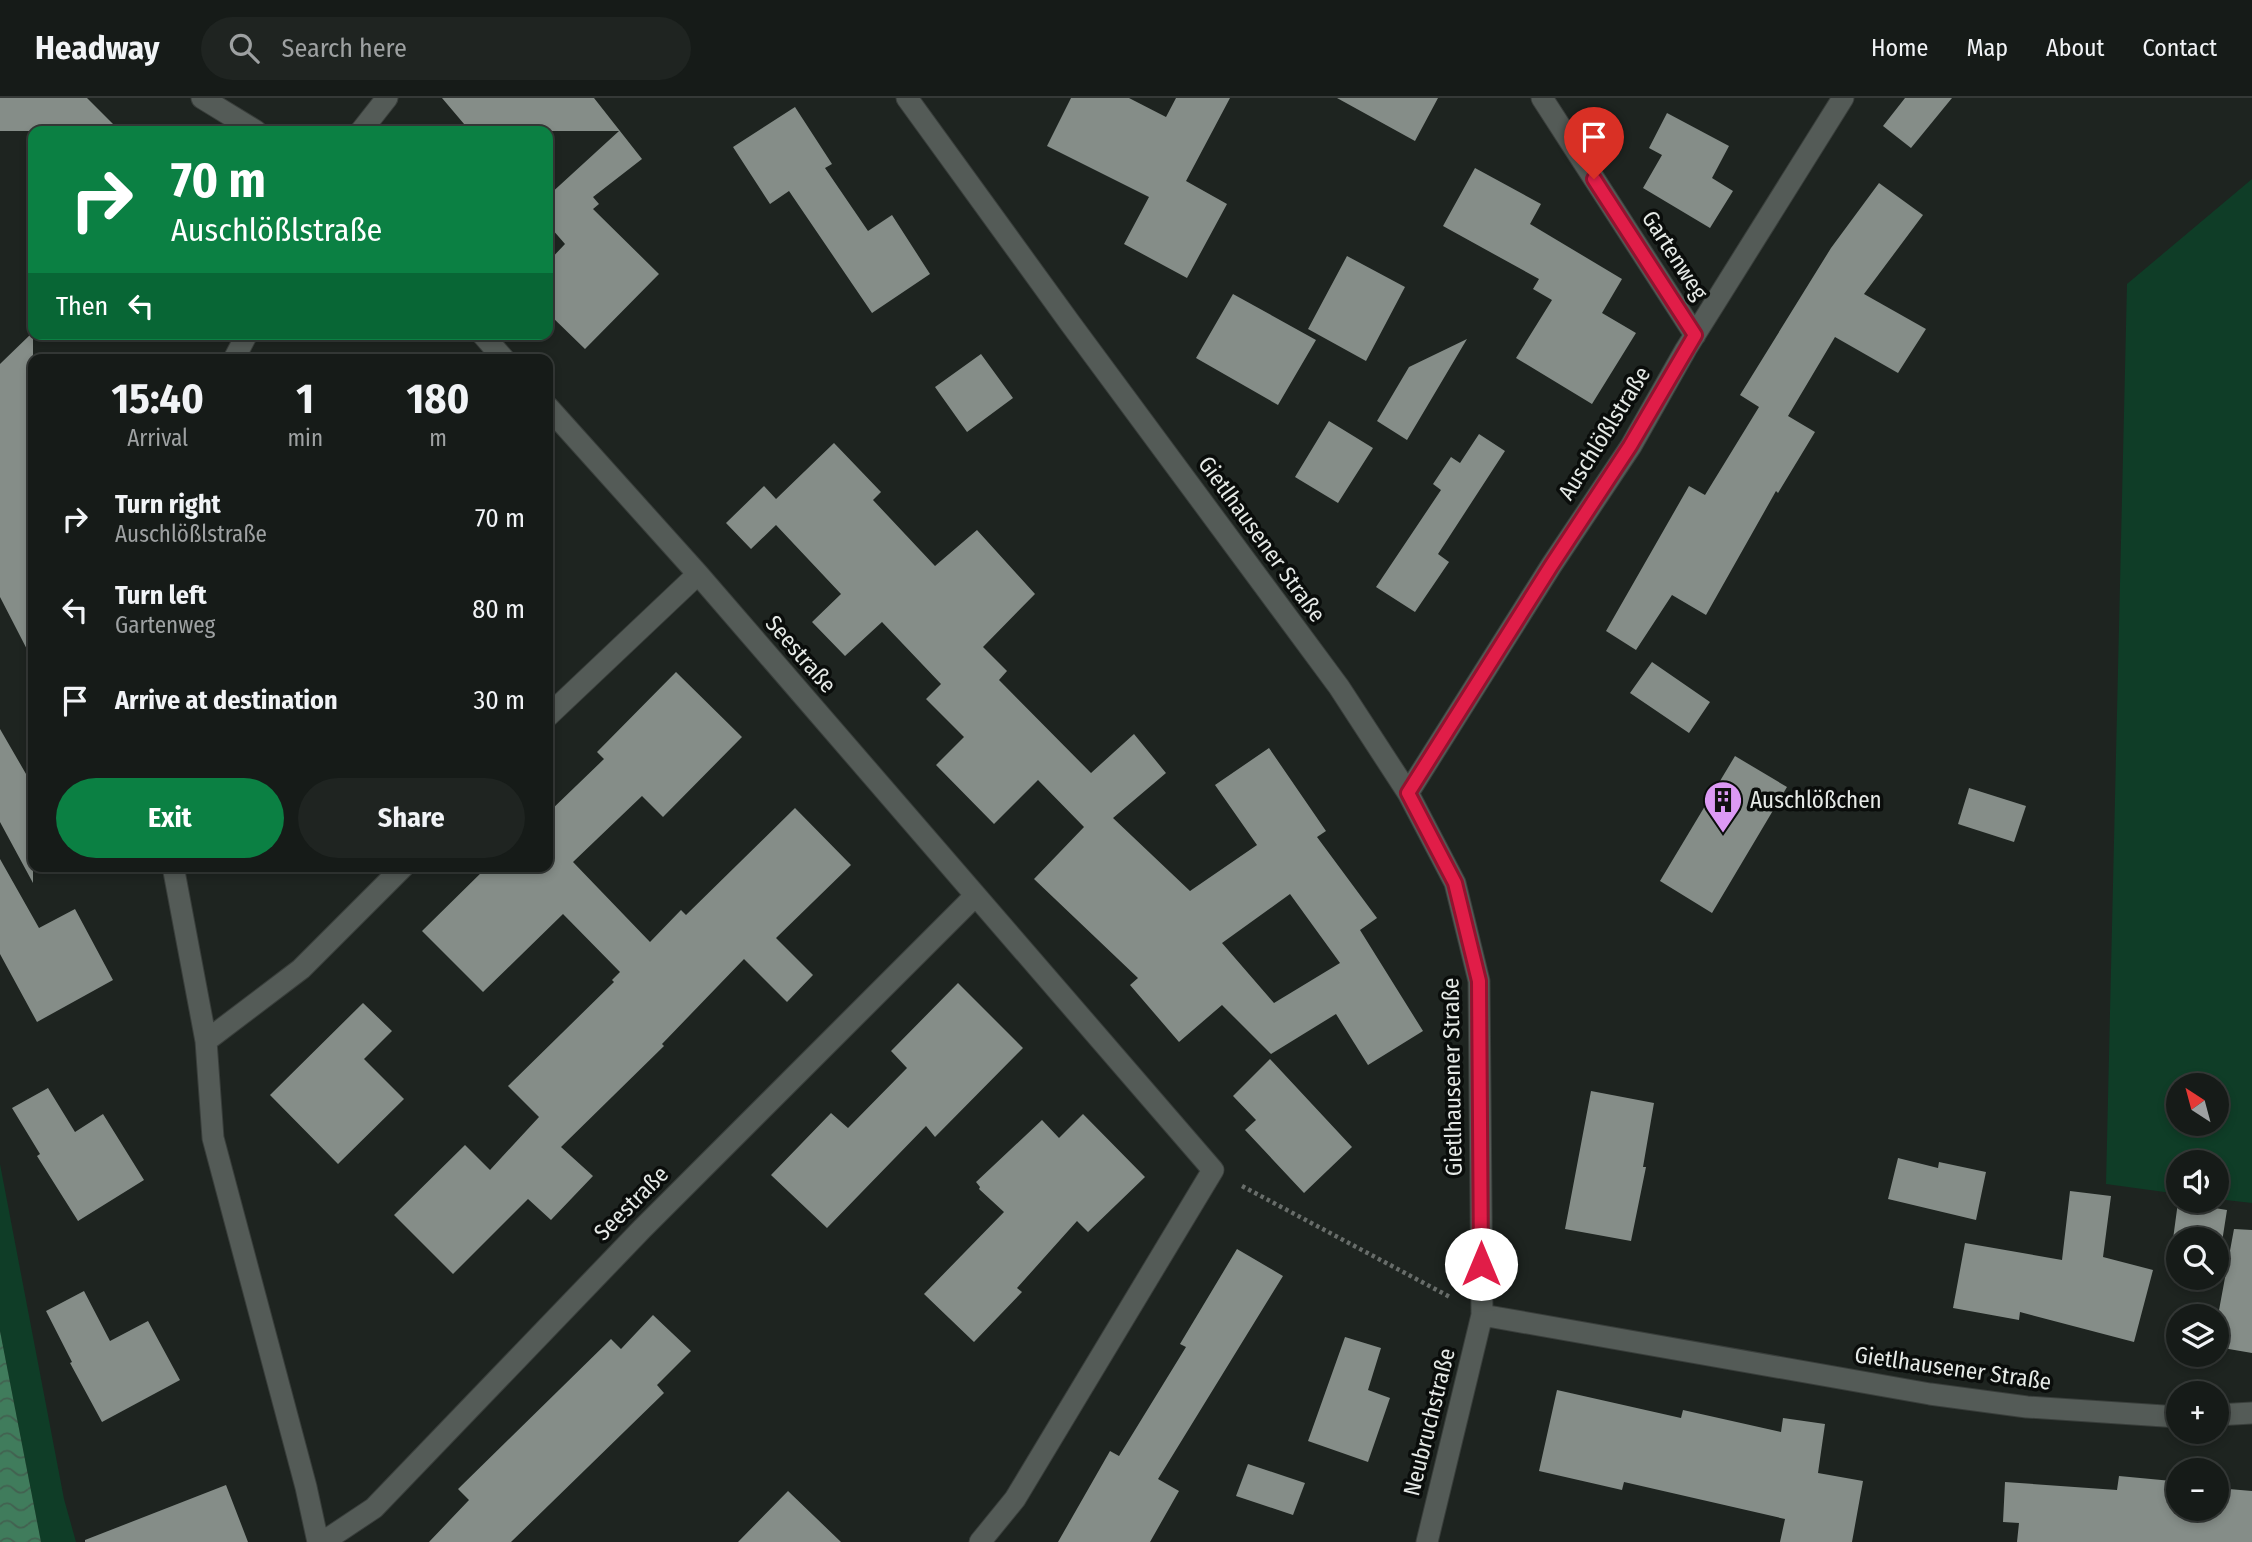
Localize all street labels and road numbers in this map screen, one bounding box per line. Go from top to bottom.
street label: Gartenweg [1636,205,1714,305]
street label: Auschlößlstraße [1552,361,1656,505]
street label: Gietlhausener Straße [1192,451,1332,627]
street label: Seestraße [760,609,842,699]
street label: Gietlhausener Straße [1436,978,1468,1176]
street label: Seestraße [588,1160,674,1246]
street label: Gietlhausener Straße [1853,1340,2053,1396]
street label: Neubruchstraße [1397,1345,1461,1499]

